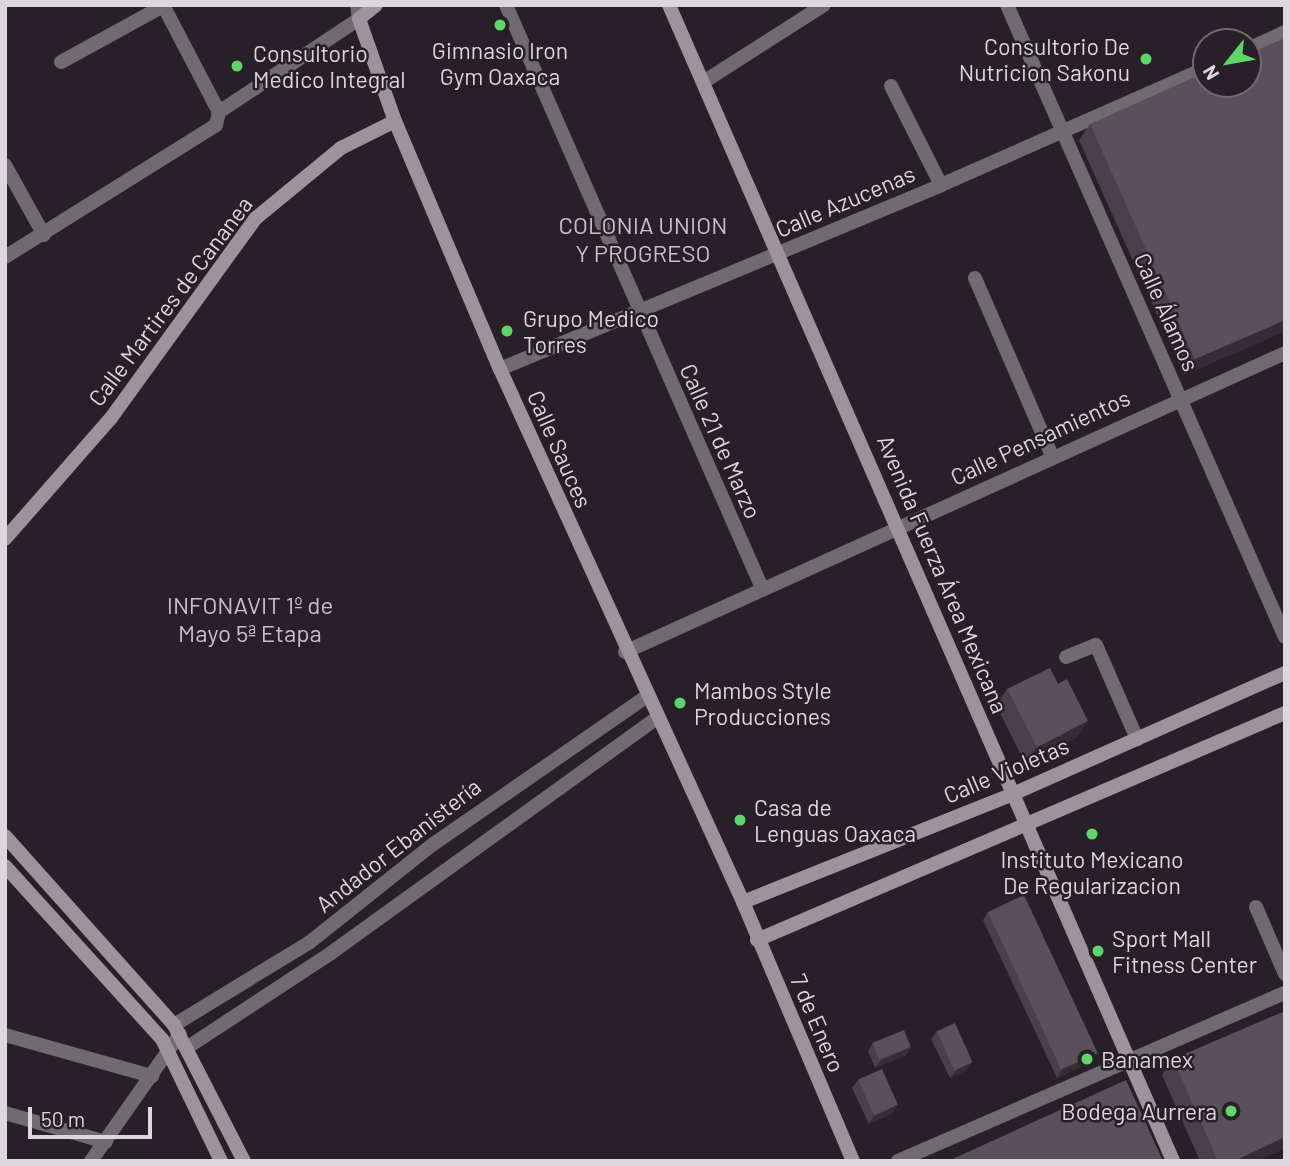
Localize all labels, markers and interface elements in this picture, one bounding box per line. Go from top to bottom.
marker: Gimnasio Iron Gym Oaxaca [492,17,508,33]
north arrow [1192,28,1262,98]
place label: Consultorio De Nutricion Sakonu [959,32,1130,86]
place label: Gimnasio Iron Gym Oaxaca [432,36,568,90]
place label: Consultorio Medico Integral [253,39,405,93]
marker: Consultorio De Nutricion Sakonu [1136,49,1156,69]
marker: Consultorio Medico Integral [227,56,247,76]
text: N [1197,62,1223,84]
street label: Calle Azucenas [771,159,919,243]
street label: Calle Martires de Cananea [82,191,258,411]
district label: COLONIA UNION Y PROGRESO [547,211,739,267]
street label: Calle Álamos [1129,249,1205,375]
place label: Grupo Medico Torres [523,304,659,358]
marker: Grupo Medico Torres [497,321,517,341]
street label: Calle 21 de Marzo [675,359,767,523]
street label: Calle Pensamientos [946,383,1134,491]
street label: Calle Sauces [522,386,598,512]
street label: Avenida Fuerza Área Mexicana [872,431,1014,717]
district label: INFONAVIT 1º de Mayo 5ª Etapa [167,591,333,647]
place label: Mambos Style Producciones [694,676,832,730]
marker: Mambos Style Producciones [672,695,688,711]
street label: Calle Violetas [939,731,1073,809]
street label: Andador Ebanistería [310,772,486,918]
place label: Casa de Lenguas Oaxaca [754,793,916,847]
marker: Casa de Lenguas Oaxaca [732,812,748,828]
marker: Instituto Mexicano De Regularizacion [1084,826,1100,842]
place label: Instituto Mexicano De Regularizacion [1000,845,1184,899]
place label: Sport Mall Fitness Center [1112,924,1257,978]
marker: Sport Mall Fitness Center [1090,943,1106,959]
street label: 7 de Enero [785,970,851,1076]
place label: Banamex [1101,1045,1193,1073]
marker: Banamex [1079,1051,1095,1067]
scale bar [32,1092,156,1136]
place label: Bodega Aurrera [1061,1097,1217,1125]
marker: Bodega Aurrera [1223,1103,1239,1119]
text: 50 m [41,1106,85,1131]

